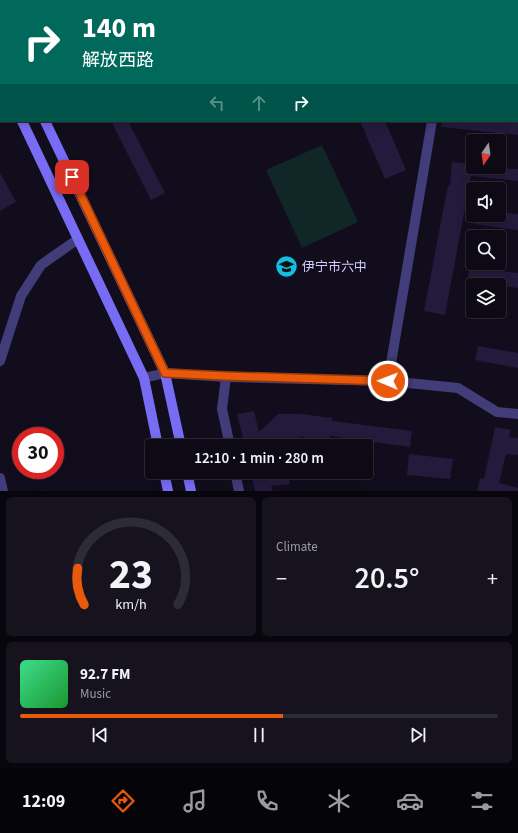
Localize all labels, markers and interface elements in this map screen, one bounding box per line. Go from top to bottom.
text: 140 m [82,8,156,48]
icon: right [16,16,68,68]
text: 解放西路 [82,48,154,73]
icon: left [206,92,228,114]
icon: ahead [248,92,270,114]
icon: right [290,92,312,114]
north arrow [466,134,506,174]
map controls [466,134,506,318]
pin [55,160,89,194]
icon: arrive [61,166,83,188]
button: sound [466,182,506,222]
button: search [466,230,506,270]
school or university icon: 伊宁市六中 [274,254,300,280]
place label: 伊宁市六中 [302,258,367,276]
button: layers [466,278,506,318]
position arrow [367,360,409,402]
speed limit sign: 30 [12,427,64,479]
text: 12:10 · 1 min · 280 m [194,448,324,469]
text: Climate [276,538,318,556]
text: 23 [109,544,153,604]
text: 20.5° [355,557,419,600]
text: − [276,563,287,595]
text: + [487,563,498,595]
text: km/h [115,593,147,614]
text: 92.7 FM [80,664,131,685]
text: Music [80,685,111,703]
icon: previous [89,724,111,746]
icon: pause [248,724,270,746]
icon: next [407,724,429,746]
icon: directions [109,787,137,815]
icon: music [181,787,209,815]
icon: phone [253,787,281,815]
icon: climate [325,787,353,815]
icon: car [396,787,424,815]
icon: filters [468,787,496,815]
text: 12:09 [22,789,65,814]

